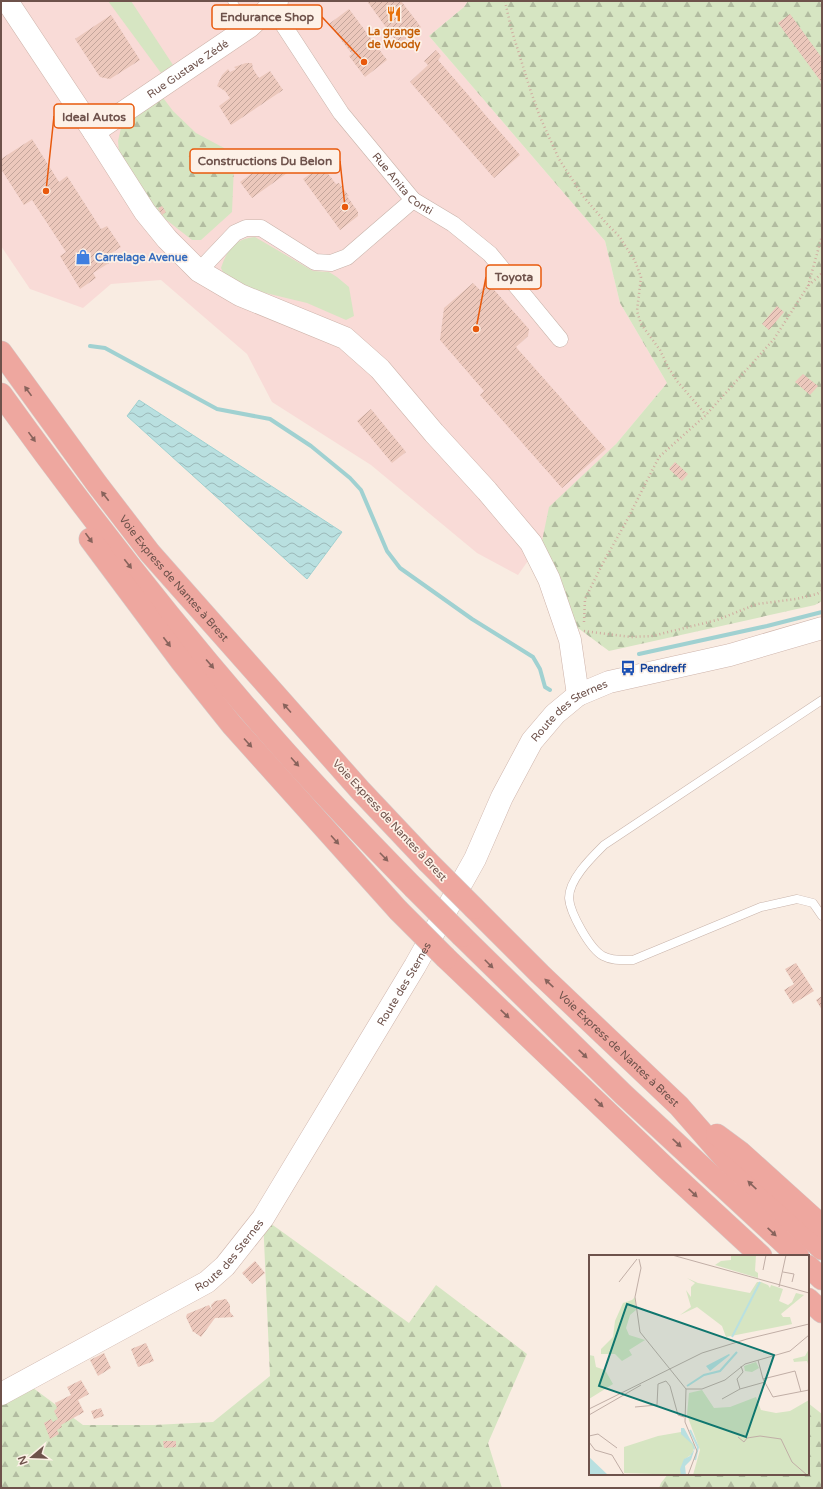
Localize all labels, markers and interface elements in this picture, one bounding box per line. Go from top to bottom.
callout: Endurance Shop [212,5,322,29]
restaurant icon: La grange de Woody [385,5,403,23]
text: Endurance Shop [220,10,314,25]
place label: La grange de Woody [368,25,421,52]
street label: Rue Gustave Zédé [145,37,231,101]
callout: Ideal Autos [54,104,134,128]
text: Ideal Autos [62,110,126,124]
callout: Constructions Du Belon [190,149,340,173]
street label: Rue Anita Conti [369,150,435,217]
text: Constructions Du Belon [198,154,332,168]
shop icon: Carrelage Avenue [74,248,92,266]
place label: Carrelage Avenue [95,251,188,265]
callout: Toyota [486,265,541,289]
text: Toyota [494,270,534,285]
one-way arrow [25,386,33,396]
one-way arrow [28,432,36,442]
one-way arrow [101,490,110,501]
street label: Voie Express de Nantes à Brest [116,513,231,644]
one-way arrow [85,532,93,543]
one-way arrow [123,558,132,569]
one-way arrow [162,636,171,647]
one-way arrow [205,659,214,670]
bus stop icon: Pendreff [619,659,637,677]
place label: Pendreff [640,662,686,675]
street label: Route des Sternes [528,677,610,744]
one-way arrow [283,703,292,714]
one-way arrow [244,738,253,748]
one-way arrow [291,757,300,767]
street label: Voie Express de Nantes à Brest [330,757,449,884]
one-way arrow [330,835,340,845]
one-way arrow [379,852,389,862]
street label: Route des Sternes [374,940,434,1028]
one-way arrow [484,959,494,969]
one-way arrow [544,978,554,988]
street label: Voie Express de Nantes à Brest [555,989,682,1110]
one-way arrow [500,1009,510,1019]
one-way arrow [578,1049,588,1059]
one-way arrow [594,1099,604,1108]
one-way arrow [672,1139,682,1148]
one-way arrow [747,1180,757,1189]
one-way arrow [688,1188,698,1198]
street label: Route des Sternes [193,1217,267,1294]
one-way arrow [767,1227,777,1237]
inset map [589,1255,809,1475]
north arrow [12,1437,52,1477]
text: N [15,1454,31,1466]

